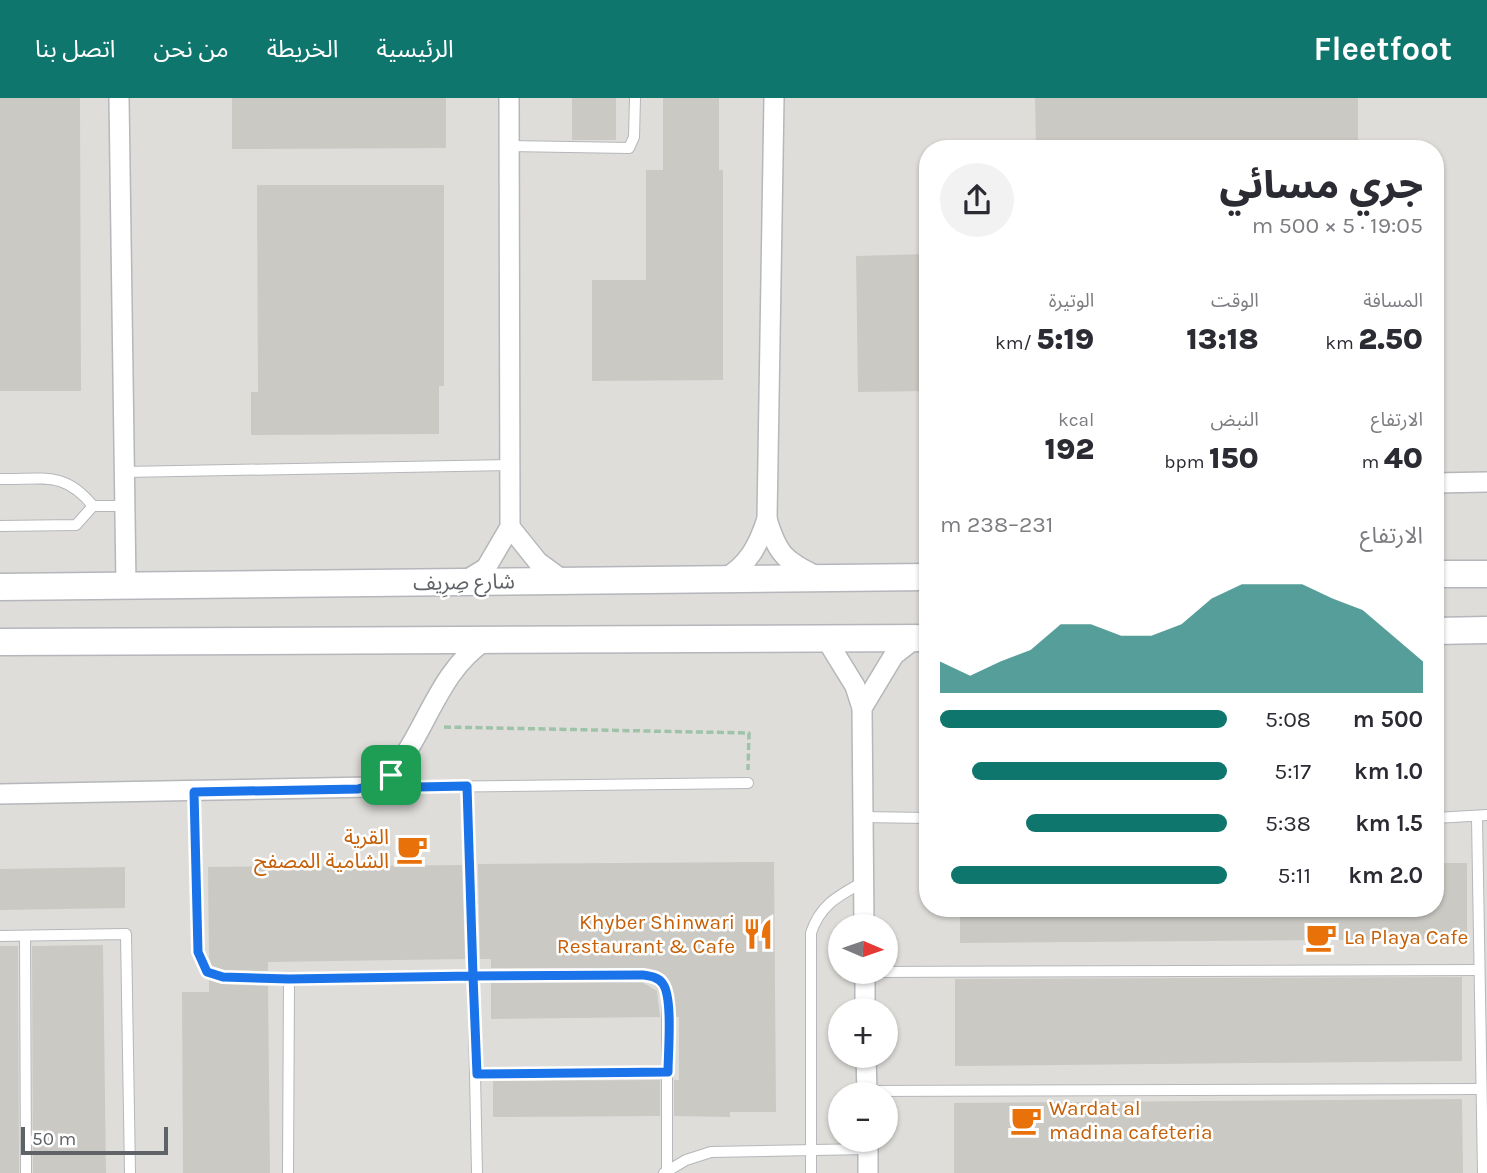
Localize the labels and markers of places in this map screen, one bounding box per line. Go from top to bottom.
pin [361,745,421,805]
place label: القرية الشامية المصفح [254,825,389,876]
cafe icon: القرية الشامية المصفح [395,832,429,866]
place label: Khyber Shinwari Restaurant & Cafe [557,910,735,958]
restaurant icon: Khyber Shinwari Restaurant & Cafe [741,917,775,951]
cafe icon: La Playa Cafe [1304,920,1338,954]
place label: La Playa Cafe [1344,925,1468,949]
place label: Wardat al madina cafeteria [1049,1096,1213,1144]
cafe icon: Wardat al madina cafeteria [1009,1103,1043,1137]

